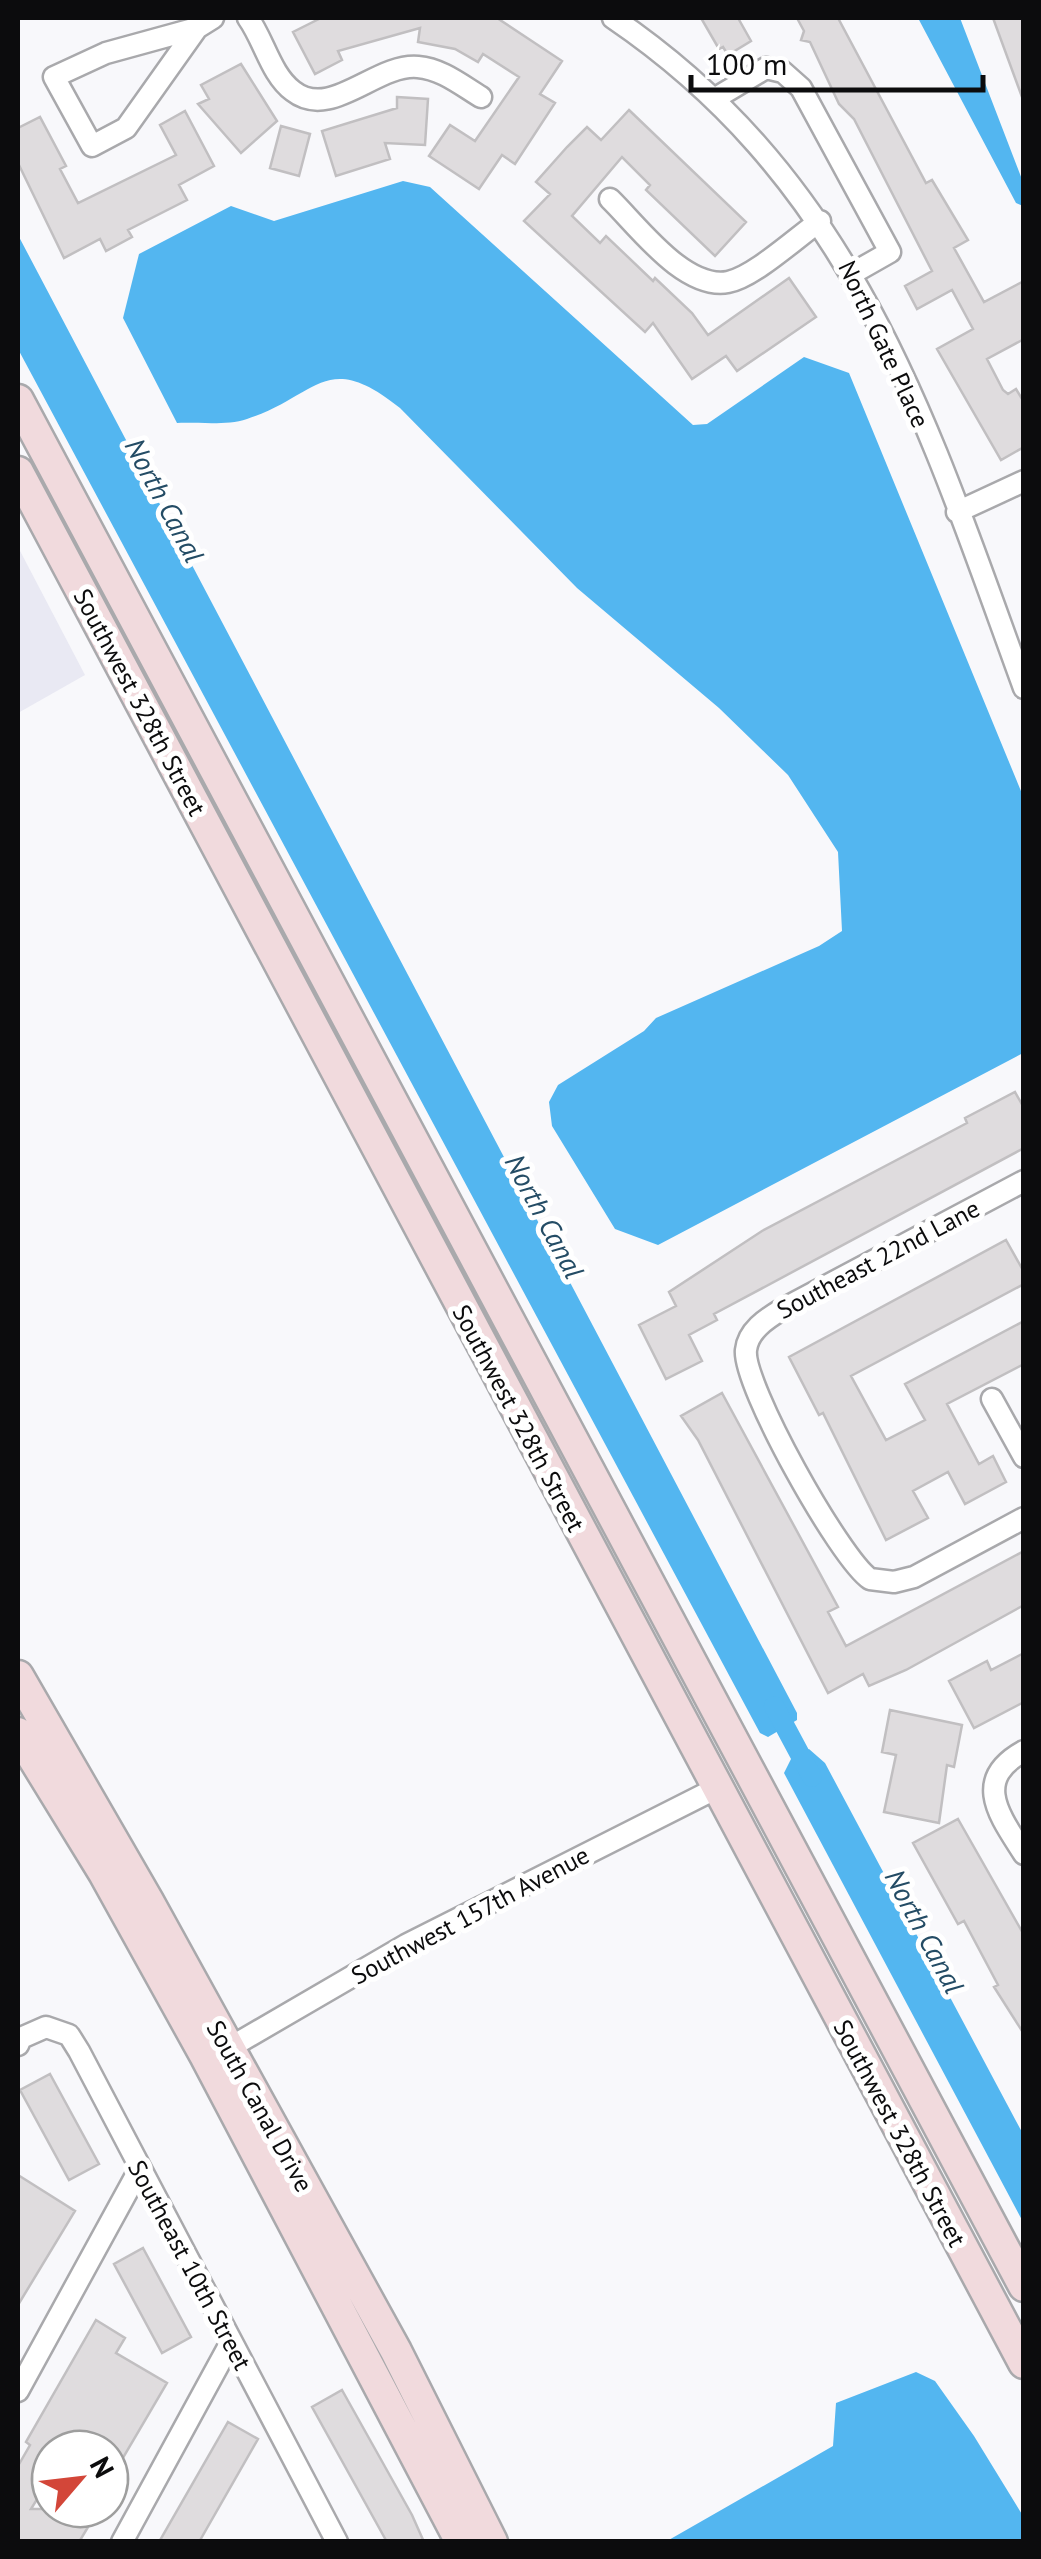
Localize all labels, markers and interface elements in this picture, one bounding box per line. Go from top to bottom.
scale bar [691,30,984,92]
text: 100 m [706,44,787,83]
street label: North Gate Place [831,255,937,433]
water label: North Canal [117,431,213,569]
street label: Southwest 328th Street [67,583,214,821]
water label: North Canal [497,1147,593,1285]
street label: Southeast 22nd Lane [771,1192,985,1326]
street label: Southwest 328th Street [446,1299,593,1537]
street label: Southwest 157th Avenue [345,1839,595,1991]
water label: North Canal [877,1862,973,2000]
street label: Southwest 328th Street [827,2014,974,2252]
street label: South Canal Drive [200,2015,320,2197]
street label: Southeast 10th Street [121,2155,259,2376]
north arrow [30,2429,130,2529]
text: N [82,2450,123,2484]

